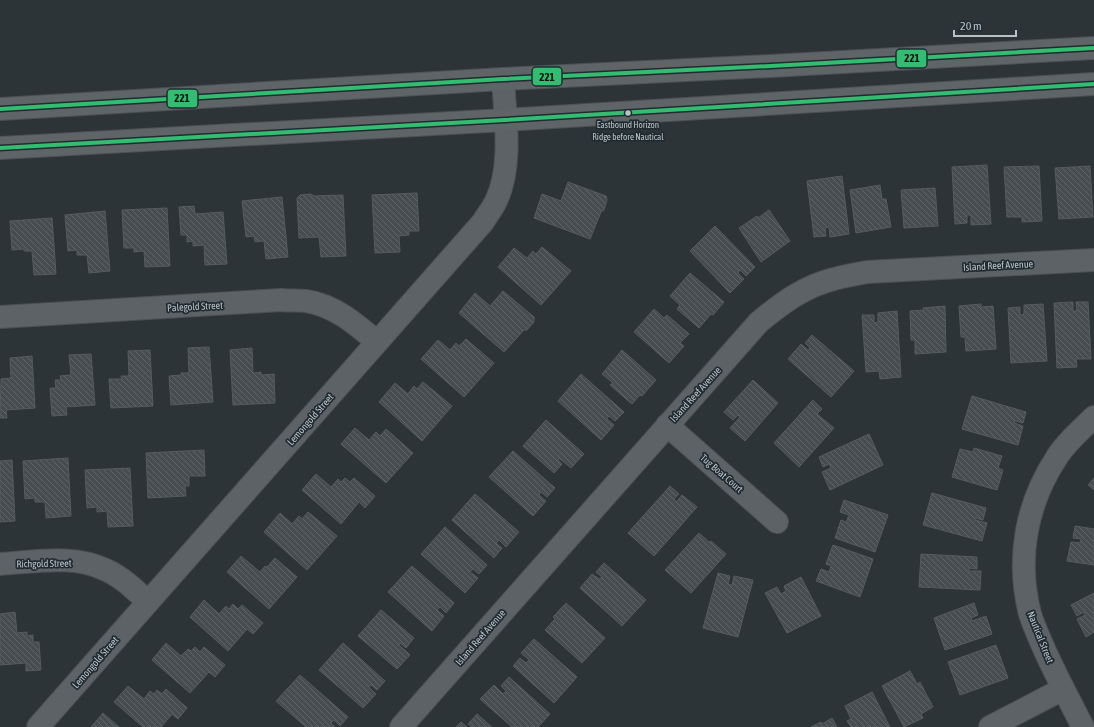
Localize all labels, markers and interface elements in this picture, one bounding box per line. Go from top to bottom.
scale bar [954,12,1016,38]
text: 20 m [960,19,982,33]
line badge: 221 [896,49,927,68]
text: 221 [904,52,920,64]
line badge: 221 [532,67,562,86]
text: 221 [539,71,555,83]
line badge: 221 [167,89,198,108]
text: 221 [174,92,190,104]
marker: Eastbound Horizon Ridge before Nautical [623,108,633,118]
place label: Eastbound Horizon Ridge before Nautical [592,120,664,142]
street label: Island Reef Avenue [963,258,1034,273]
street label: Palegold Street [167,300,223,313]
street label: Island Reef Avenue [668,364,723,424]
street label: Lemongold Street [285,391,336,447]
street label: Tug Boat Court [698,452,745,495]
street label: Richgold Street [16,558,72,569]
street label: Island Reef Avenue [453,607,508,667]
street label: Nautical Street [1025,610,1056,665]
street label: Lemongold Street [70,634,121,690]

